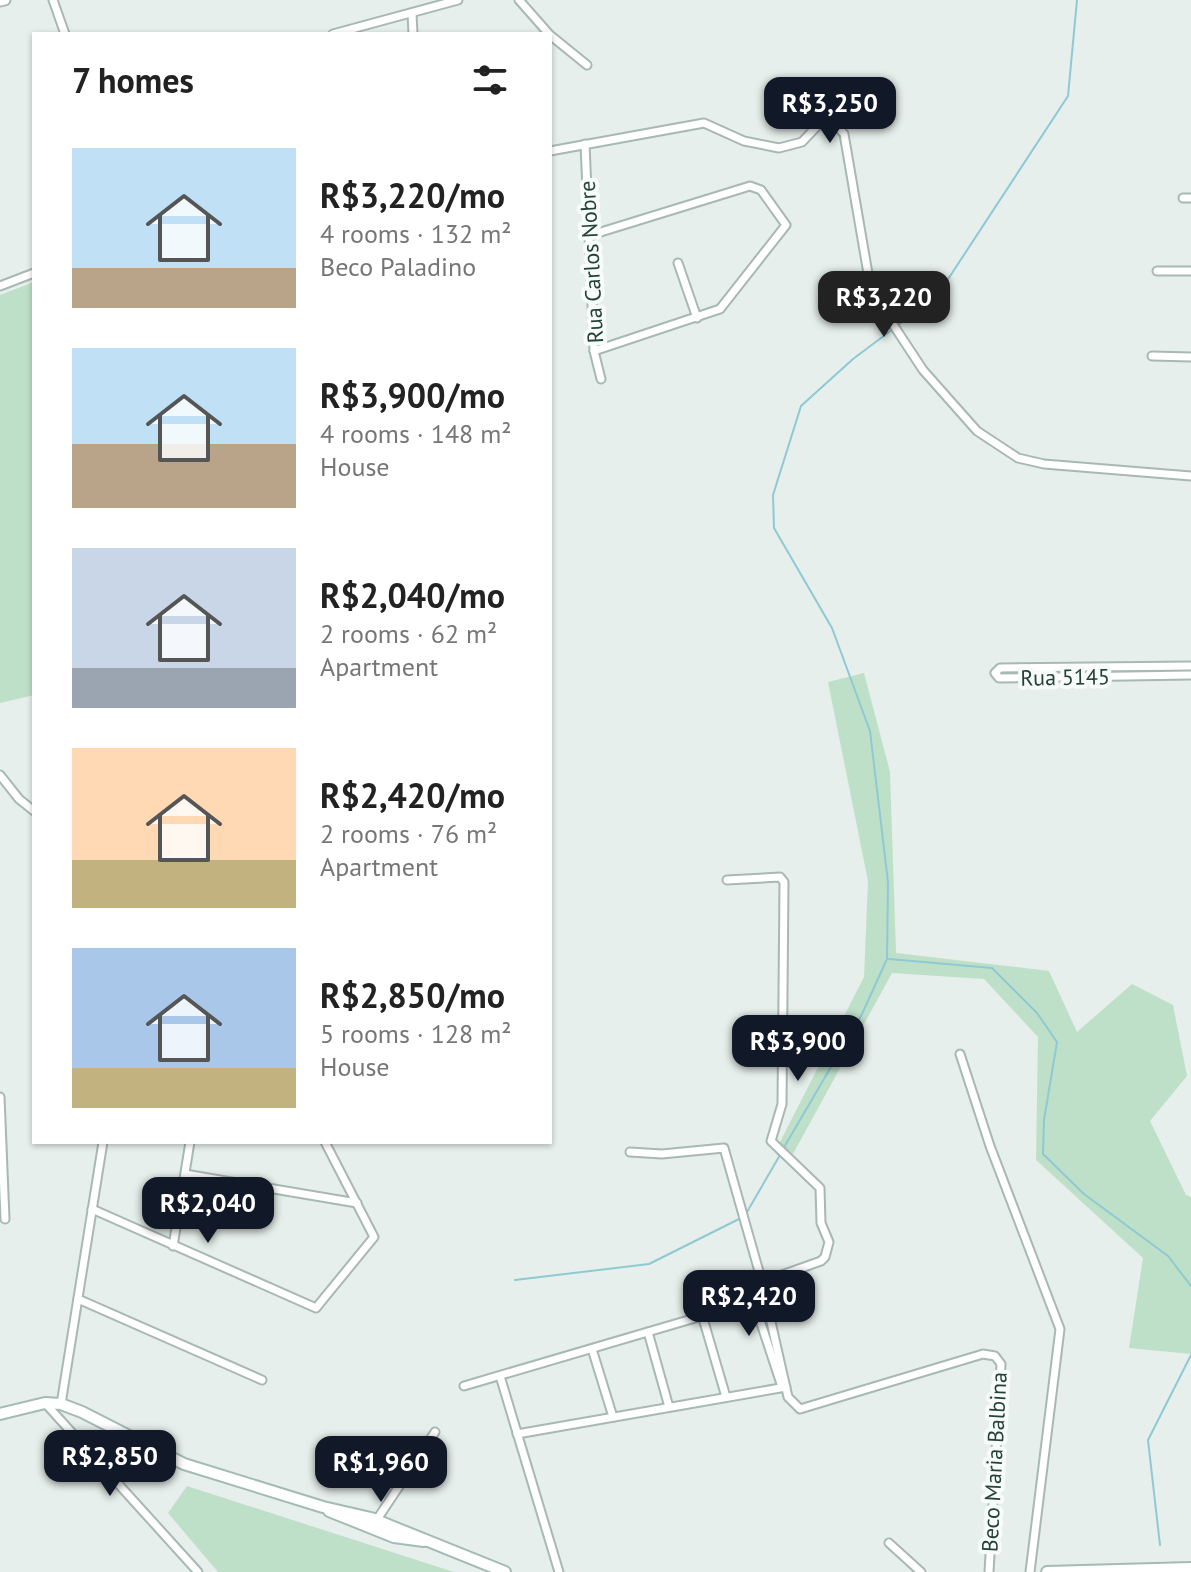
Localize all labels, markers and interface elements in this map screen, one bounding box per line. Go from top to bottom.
text: 7 homes [72,58,194,102]
icon: filters [468,58,512,102]
pin: R$3,250 [756,77,904,145]
text: R$3,250 [782,86,878,119]
text: R$3,220/mo [320,173,505,217]
icon: home [136,180,232,276]
street label: Rua Carlos Nobre [573,180,609,344]
text: 4 rooms · 132 m² [320,217,512,250]
text: Beco Paladino [320,250,476,283]
pin: R$3,220 [810,271,958,339]
text: R$3,220 [836,280,932,313]
text: R$3,900/mo [320,373,505,417]
icon: home [136,380,232,476]
text: 4 rooms · 148 m² [320,417,512,450]
text: House [320,450,390,483]
text: R$2,040/mo [320,573,505,617]
icon: home [136,580,232,676]
text: 2 rooms · 62 m² [320,617,497,650]
text: Apartment [320,650,438,683]
street label: Rua 5145 [1020,662,1110,692]
text: R$2,420/mo [320,773,505,817]
icon: home [136,780,232,876]
text: 2 rooms · 76 m² [320,817,497,850]
text: Apartment [320,850,438,883]
text: R$2,850/mo [320,973,505,1017]
icon: home [136,980,232,1076]
pin: R$3,900 [724,1015,872,1083]
text: 5 rooms · 128 m² [320,1017,512,1050]
text: R$3,900 [750,1024,846,1057]
text: House [320,1050,390,1083]
pin: R$2,040 [134,1177,282,1245]
text: R$2,040 [160,1186,256,1219]
pin: R$2,420 [675,1270,823,1338]
text: R$2,420 [701,1279,797,1312]
street label: Beco Maria Balbina [975,1371,1013,1553]
pin: R$2,850 [36,1430,184,1498]
pin: R$1,960 [307,1436,455,1504]
text: R$2,850 [62,1439,158,1472]
text: R$1,960 [333,1445,429,1478]

